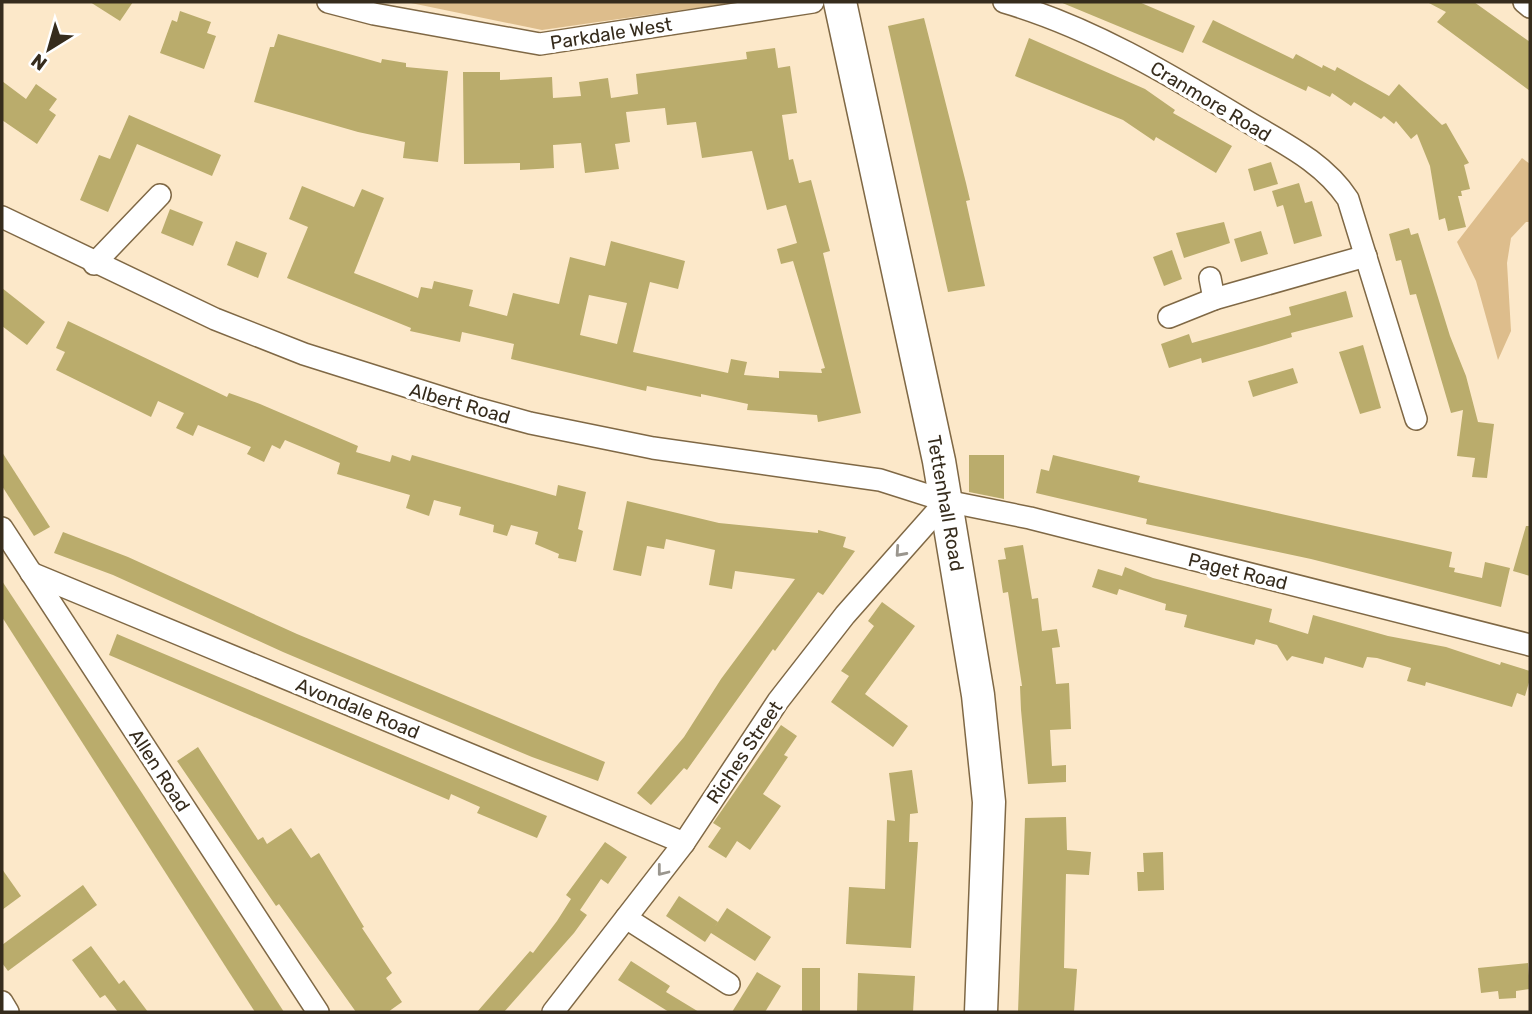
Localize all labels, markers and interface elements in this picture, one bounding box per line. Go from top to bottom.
street label: Parkdale West [549,12,674,54]
north arrow [14,14,84,84]
text: N [27,49,51,75]
street label: Cranmore Road [1146,56,1275,147]
street label: Albert Road [407,378,513,429]
street label: Tettenhall Road [922,433,969,573]
one-way arrow [896,544,908,557]
street label: Paget Road [1186,548,1290,595]
street label: Avondale Road [293,673,423,744]
street label: Riches Street [702,696,788,808]
street label: Allen Road [124,725,195,816]
one-way arrow [658,864,671,876]

